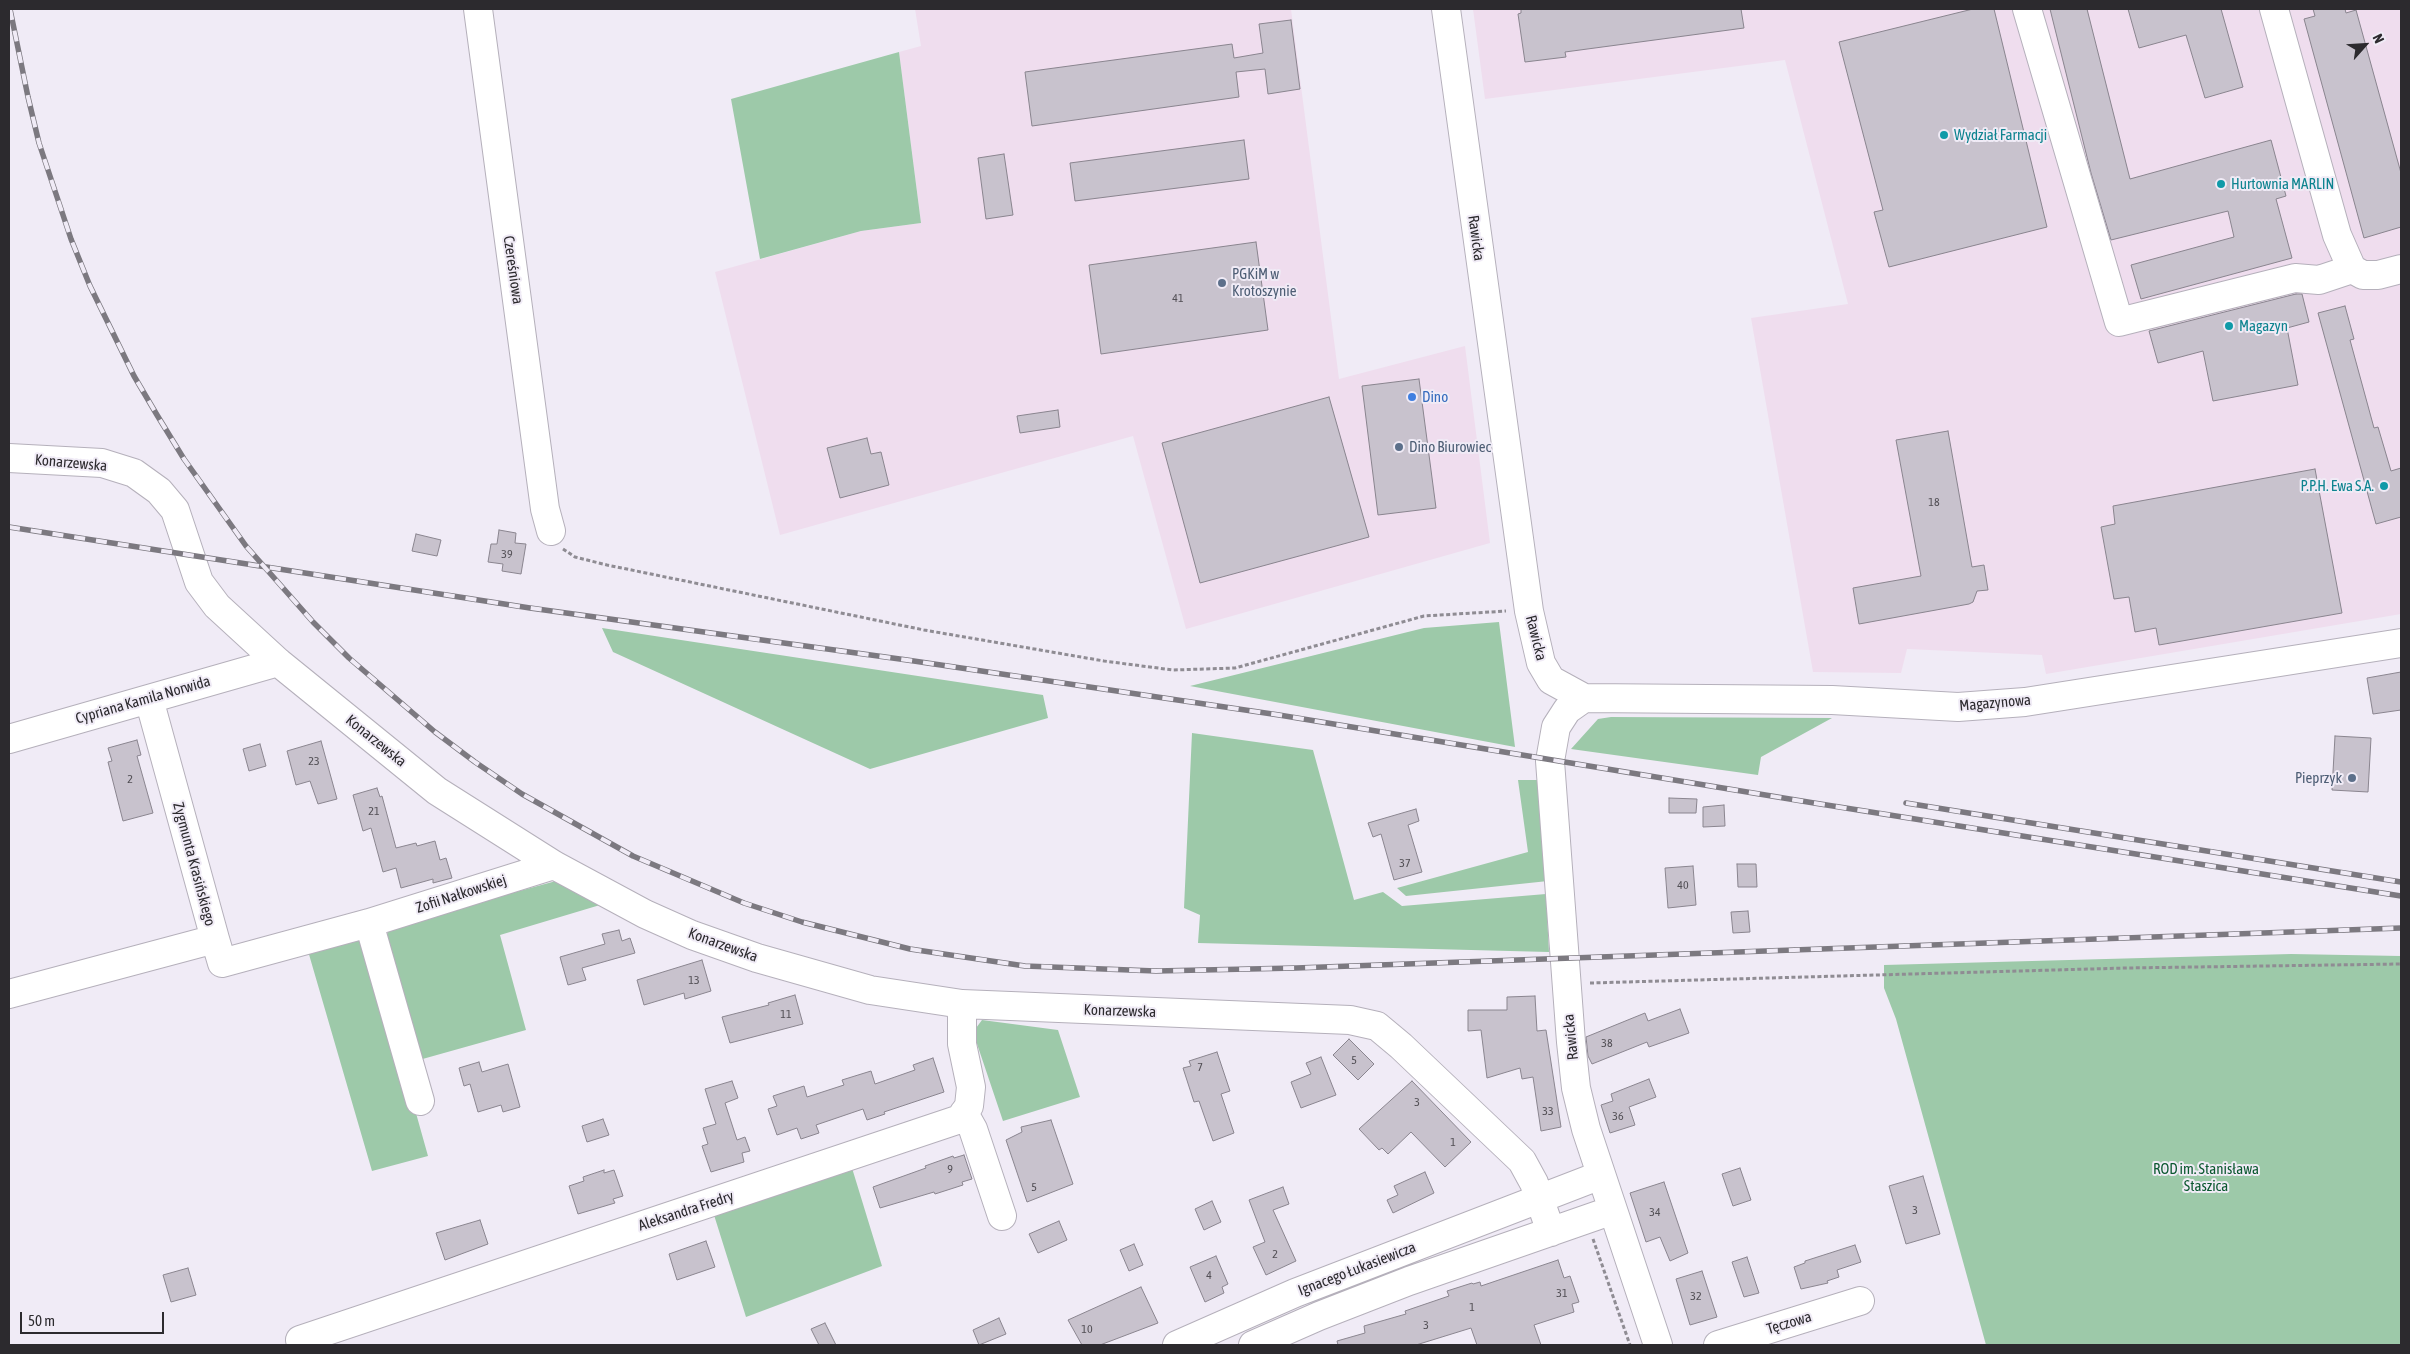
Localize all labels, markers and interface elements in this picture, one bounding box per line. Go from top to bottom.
north arrow [2340,20,2390,70]
text: N [2369,31,2387,46]
place label: Wydział Farmacji [1954,126,2047,144]
marker: Wydział Farmacji [1938,129,1950,141]
place label: Hurtownia MARLIN [2231,175,2334,193]
marker: Hurtownia MARLIN [2215,178,2227,190]
street label: Rawicka [1464,214,1488,262]
street label: Czereśniowa [499,235,527,305]
place label: PGKiM w Krotoszynie [1232,265,1296,300]
marker: PGKiM w Krotoszynie [1216,277,1228,289]
house number: 41 [1172,291,1184,305]
place label: Magazyn [2239,317,2288,335]
marker: Magazyn [2223,320,2235,332]
place label: Dino [1422,388,1448,406]
marker: Dino [1406,391,1418,403]
place label: Dino Biurowiec [1409,438,1491,456]
marker: Dino Biurowiec [1393,441,1405,453]
street label: Konarzewska [34,451,108,475]
place label: P.P.H. Ewa S.A. [2301,477,2374,495]
marker: P.P.H. Ewa S.A. [2378,480,2390,492]
house number: 18 [1928,495,1940,509]
house number: 39 [501,547,513,561]
street label: Rawicka [1522,614,1550,662]
street label: Cypriana Kamila Norwida [74,672,212,728]
street label: Magazynowa [1959,691,2031,715]
street label: Konarzewska [342,711,410,771]
house number: 23 [308,754,320,768]
place label: Pieprzyk [2295,769,2342,787]
house number: 2 [127,772,133,786]
marker: Pieprzyk [2346,772,2358,784]
street label: Zygmunta Krasińskiego [169,800,219,928]
house number: 21 [368,804,380,818]
house number: 37 [1399,856,1411,870]
street label: Zofii Nałkowskiej [414,871,508,917]
house number: 40 [1677,878,1689,892]
street label: Konarzewska [686,924,760,966]
house number: 13 [688,973,700,987]
street label: Konarzewska [1083,1001,1157,1021]
house number: 11 [780,1007,792,1021]
street label: Rawicka [1560,1013,1582,1061]
house number: 38 [1601,1036,1613,1050]
house number: 5 [1351,1053,1357,1067]
house number: 7 [1197,1060,1203,1074]
house number: 3 [1414,1095,1420,1109]
house number: 33 [1542,1104,1554,1118]
house number: 36 [1612,1109,1624,1123]
house number: 1 [1450,1135,1456,1149]
park label: ROD im. Stanisława Staszica [2153,1160,2259,1195]
house number: 9 [947,1162,953,1176]
house number: 5 [1031,1180,1037,1194]
street label: Aleksandra Fredry [636,1187,736,1235]
house number: 3 [1912,1203,1918,1217]
house number: 34 [1649,1205,1661,1219]
street label: Ignacego Łukasiewicza [1296,1238,1418,1300]
house number: 2 [1272,1247,1278,1261]
house number: 4 [1206,1268,1212,1282]
house number: 31 [1556,1286,1568,1300]
house number: 32 [1690,1289,1702,1303]
house number: 1 [1469,1300,1475,1314]
scale bar [22,1302,166,1334]
street label: Tęczowa [1764,1308,1814,1338]
text: 50 m [28,1312,55,1329]
house number: 3 [1423,1318,1429,1332]
house number: 10 [1081,1322,1093,1336]

